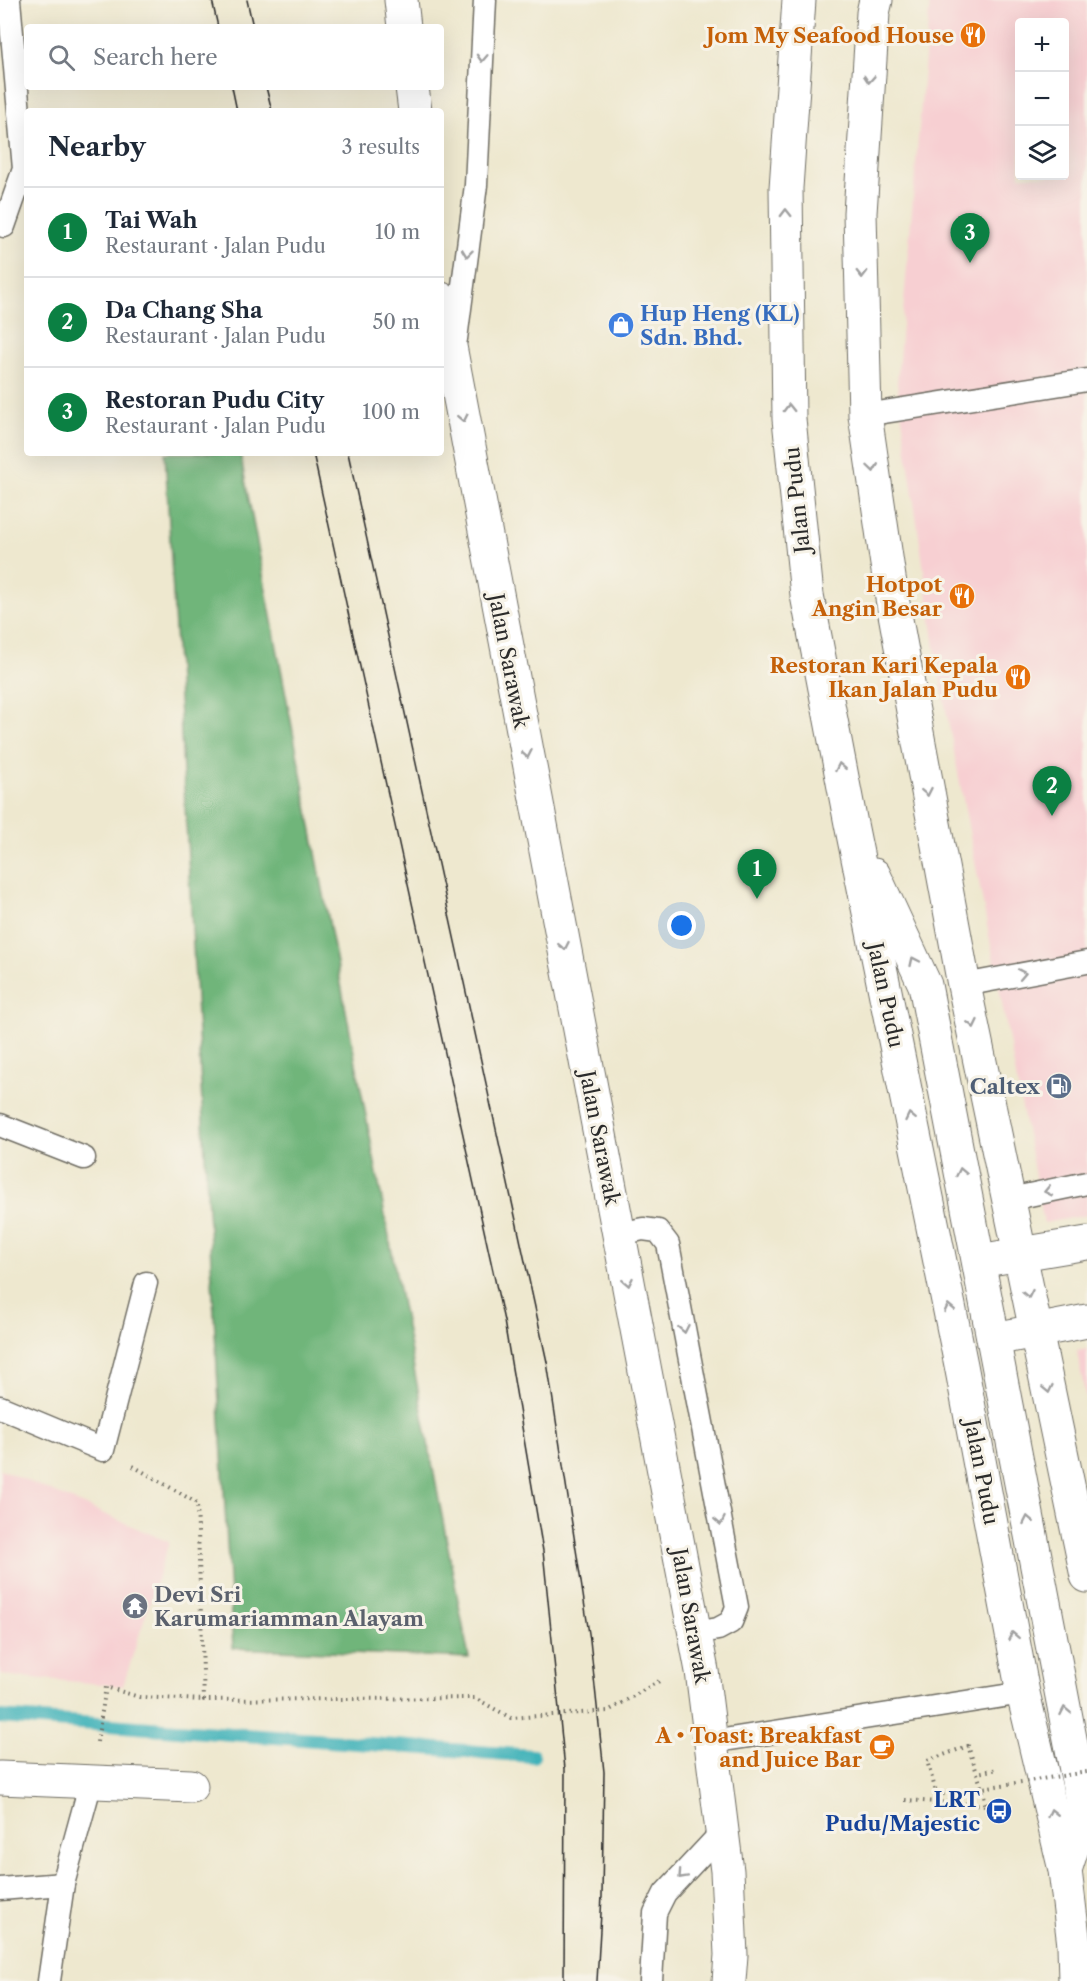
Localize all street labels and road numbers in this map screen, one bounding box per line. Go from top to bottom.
street label: Jalan Pudu [779,446,815,557]
street label: Jalan Sarawak [483,588,535,732]
street label: Jalan Pudu [862,937,909,1050]
street label: Jalan Sarawak [574,1065,626,1209]
street label: Jalan Pudu [959,1414,1004,1527]
street label: Jalan Sarawak [666,1543,715,1687]

